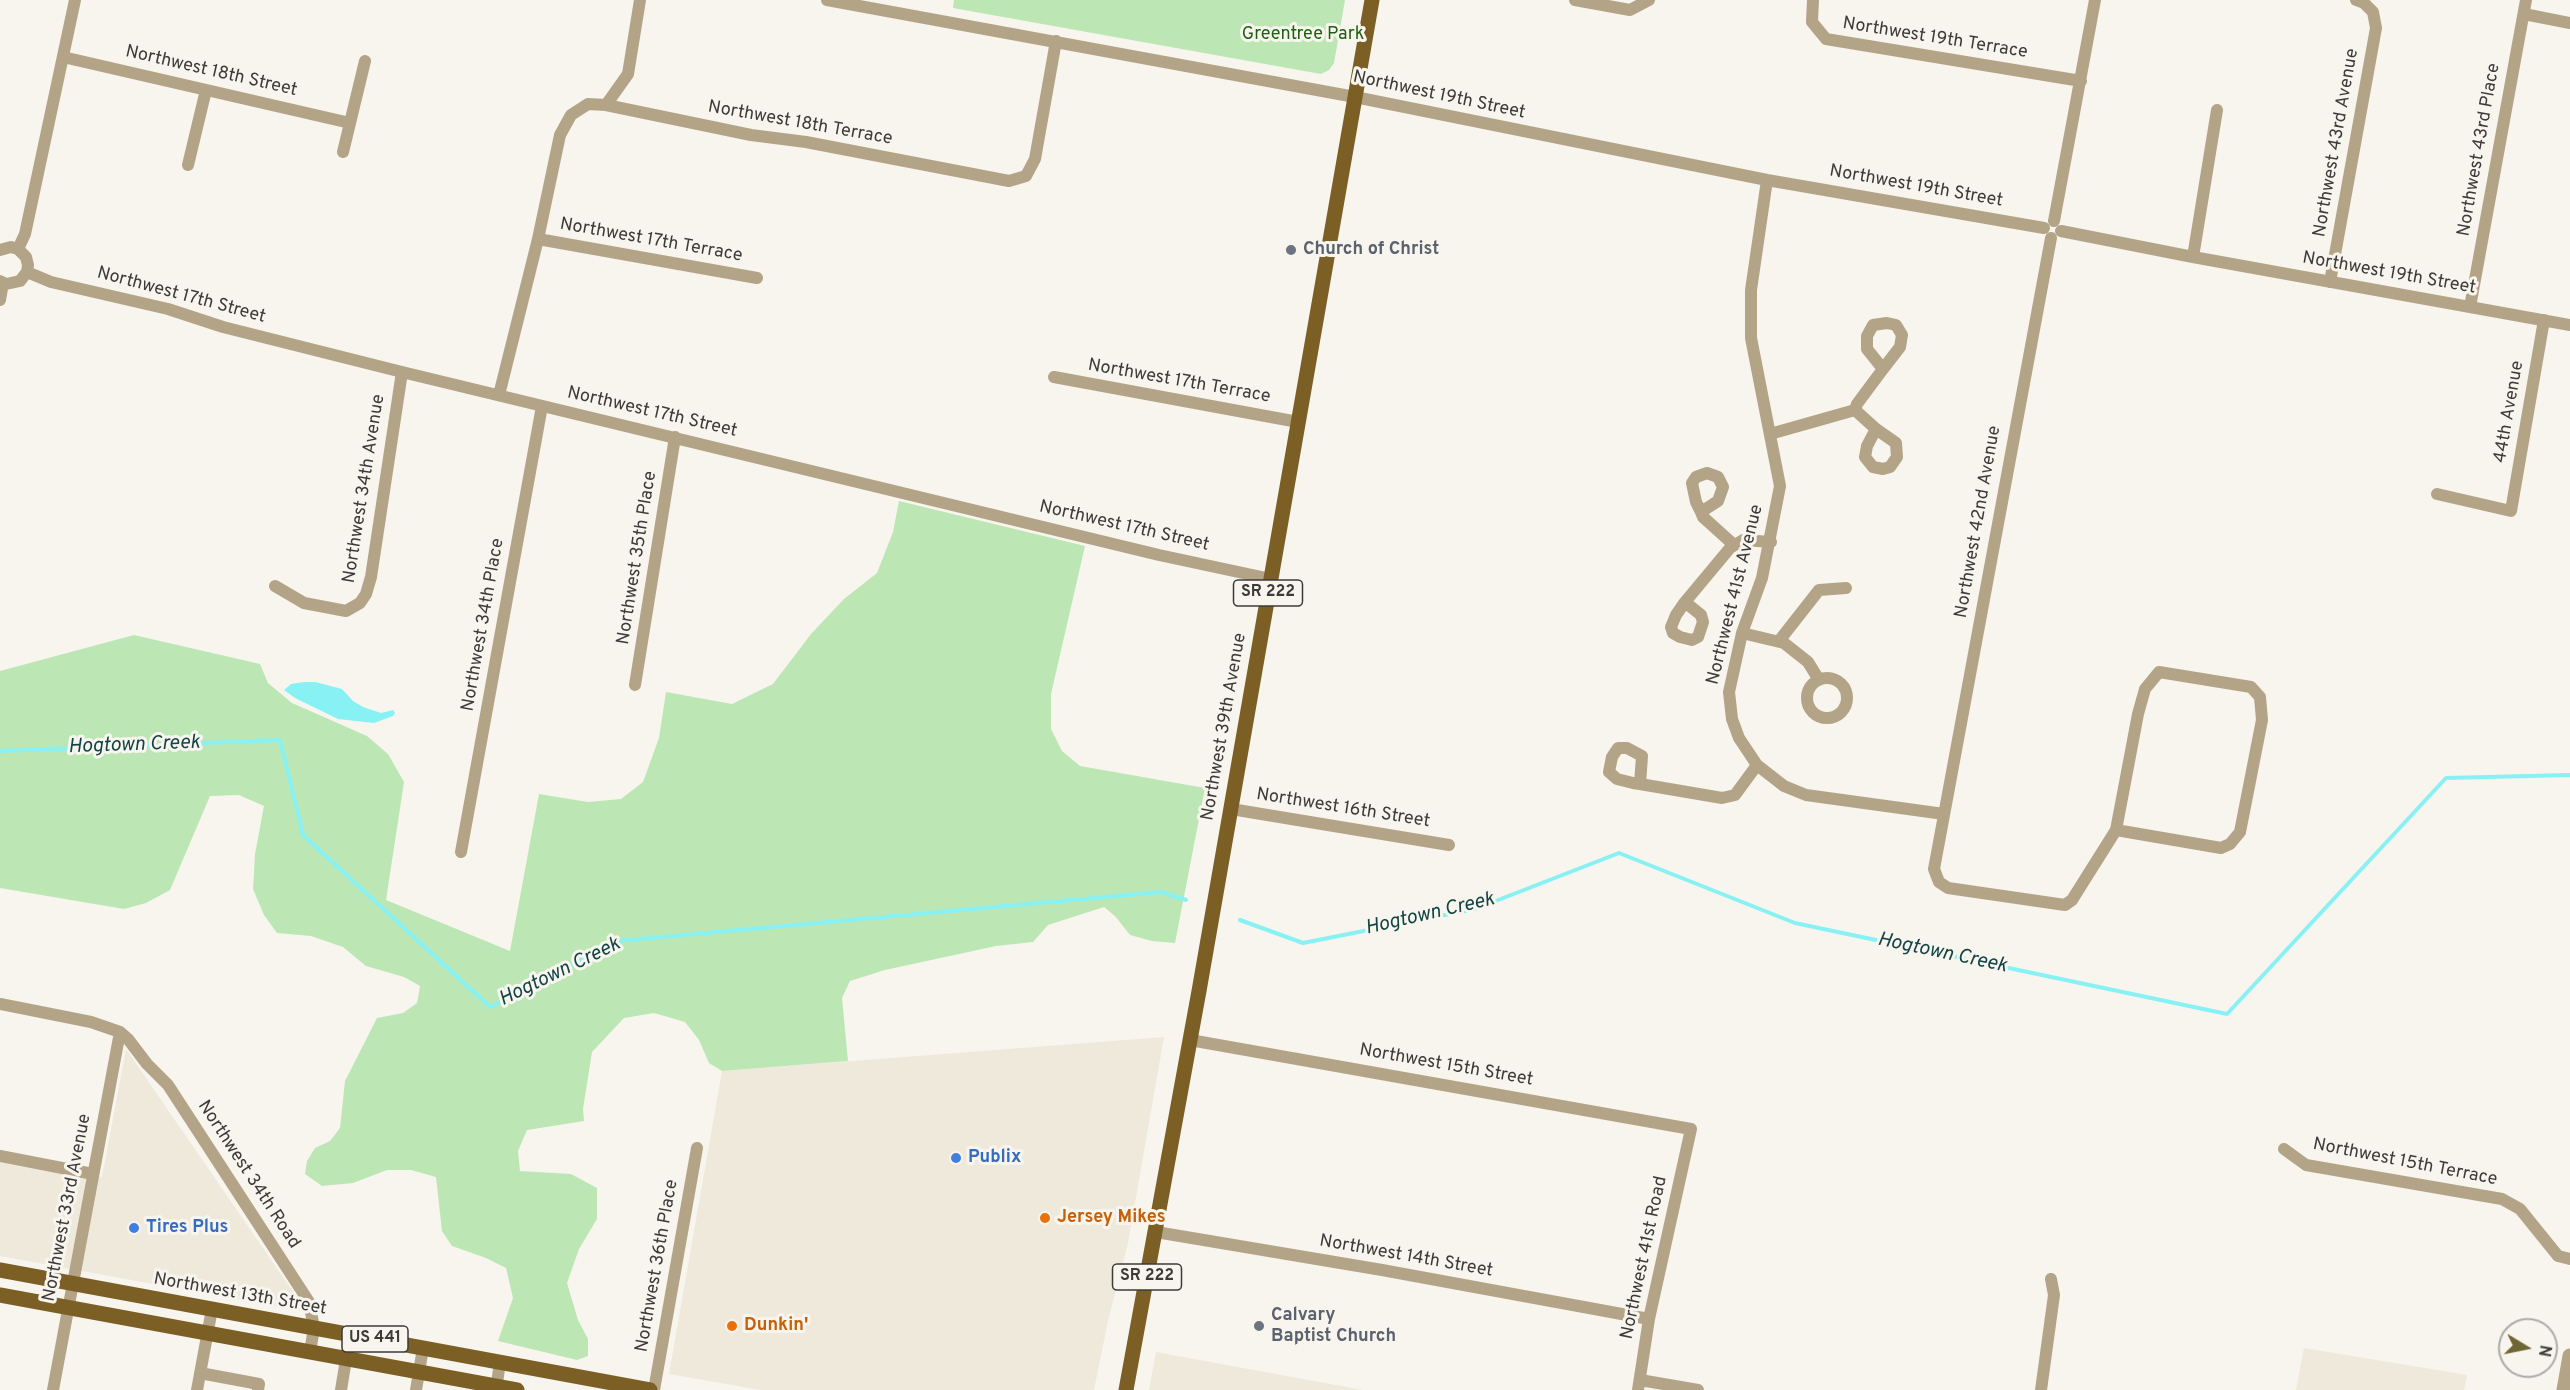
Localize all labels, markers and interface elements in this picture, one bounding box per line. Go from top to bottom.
street label: Northwest 19th Terrace [1841,14,2029,64]
park label: Greentree Park [1242,24,1364,46]
street label: Northwest 18th Street [123,42,299,102]
street label: Northwest 43rd Avenue [2310,47,2364,239]
street label: Northwest 43rd Place [2454,62,2506,238]
street label: Northwest 19th Street [1351,67,1527,125]
street label: Northwest 18th Terrace [706,97,894,151]
street label: Northwest 19th Street [1828,161,2004,213]
street label: Northwest 17th Terrace [558,214,744,268]
place label: Church of Christ [1303,239,1439,261]
marker: Church of Christ [1284,243,1298,257]
street label: Northwest 19th Street [2301,248,2477,300]
street label: Northwest 17th Street [94,263,268,329]
street label: Northwest 17th Terrace [1086,355,1272,409]
street label: 44th Avenue [2490,359,2530,465]
street label: Northwest 17th Street [565,383,739,443]
street label: Northwest 34th Avenue [339,393,391,585]
street label: Northwest 42nd Avenue [1951,424,2007,620]
street label: Northwest 35th Place [614,470,662,646]
street label: Northwest 17th Street [1037,497,1211,557]
street label: Northwest 41st Avenue [1703,503,1769,687]
street label: Northwest 34th Place [458,537,510,713]
road number: SR 222 [1234,580,1302,606]
street label: Northwest 39th Avenue [1198,632,1252,822]
water label: Hogtown Creek [68,732,200,760]
street label: Northwest 16th Street [1255,785,1431,833]
water label: Hogtown Creek [1363,888,1497,942]
water label: Hogtown Creek [1875,929,2009,979]
water label: Hogtown Creek [496,933,624,1013]
street label: Northwest 15th Street [1357,1040,1535,1092]
street label: Northwest 34th Road [192,1097,304,1253]
street label: Northwest 33rd Avenue [39,1112,97,1304]
street label: Northwest 15th Terrace [2311,1135,2499,1191]
place label: Publix [968,1147,1021,1169]
marker: Publix [949,1151,963,1165]
street label: Northwest 41st Road [1617,1174,1673,1342]
street label: Northwest 36th Place [632,1178,684,1354]
place label: Jersey Mikes [1057,1207,1166,1229]
marker: Jersey Mikes [1038,1211,1052,1225]
place label: Tires Plus [146,1217,228,1239]
marker: Tires Plus [127,1221,141,1235]
street label: Northwest 14th Street [1318,1231,1494,1283]
road number: SR 222 [1112,1264,1182,1290]
street label: Northwest 13th Street [152,1269,328,1321]
place label: Calvary Baptist Church [1271,1305,1396,1348]
place label: Dunkin' [744,1315,808,1337]
north arrow [2498,1318,2558,1378]
marker: Dunkin' [725,1319,739,1333]
marker: Calvary Baptist Church [1252,1319,1266,1333]
road number: US 441 [342,1326,408,1352]
text: N [2533,1343,2555,1358]

